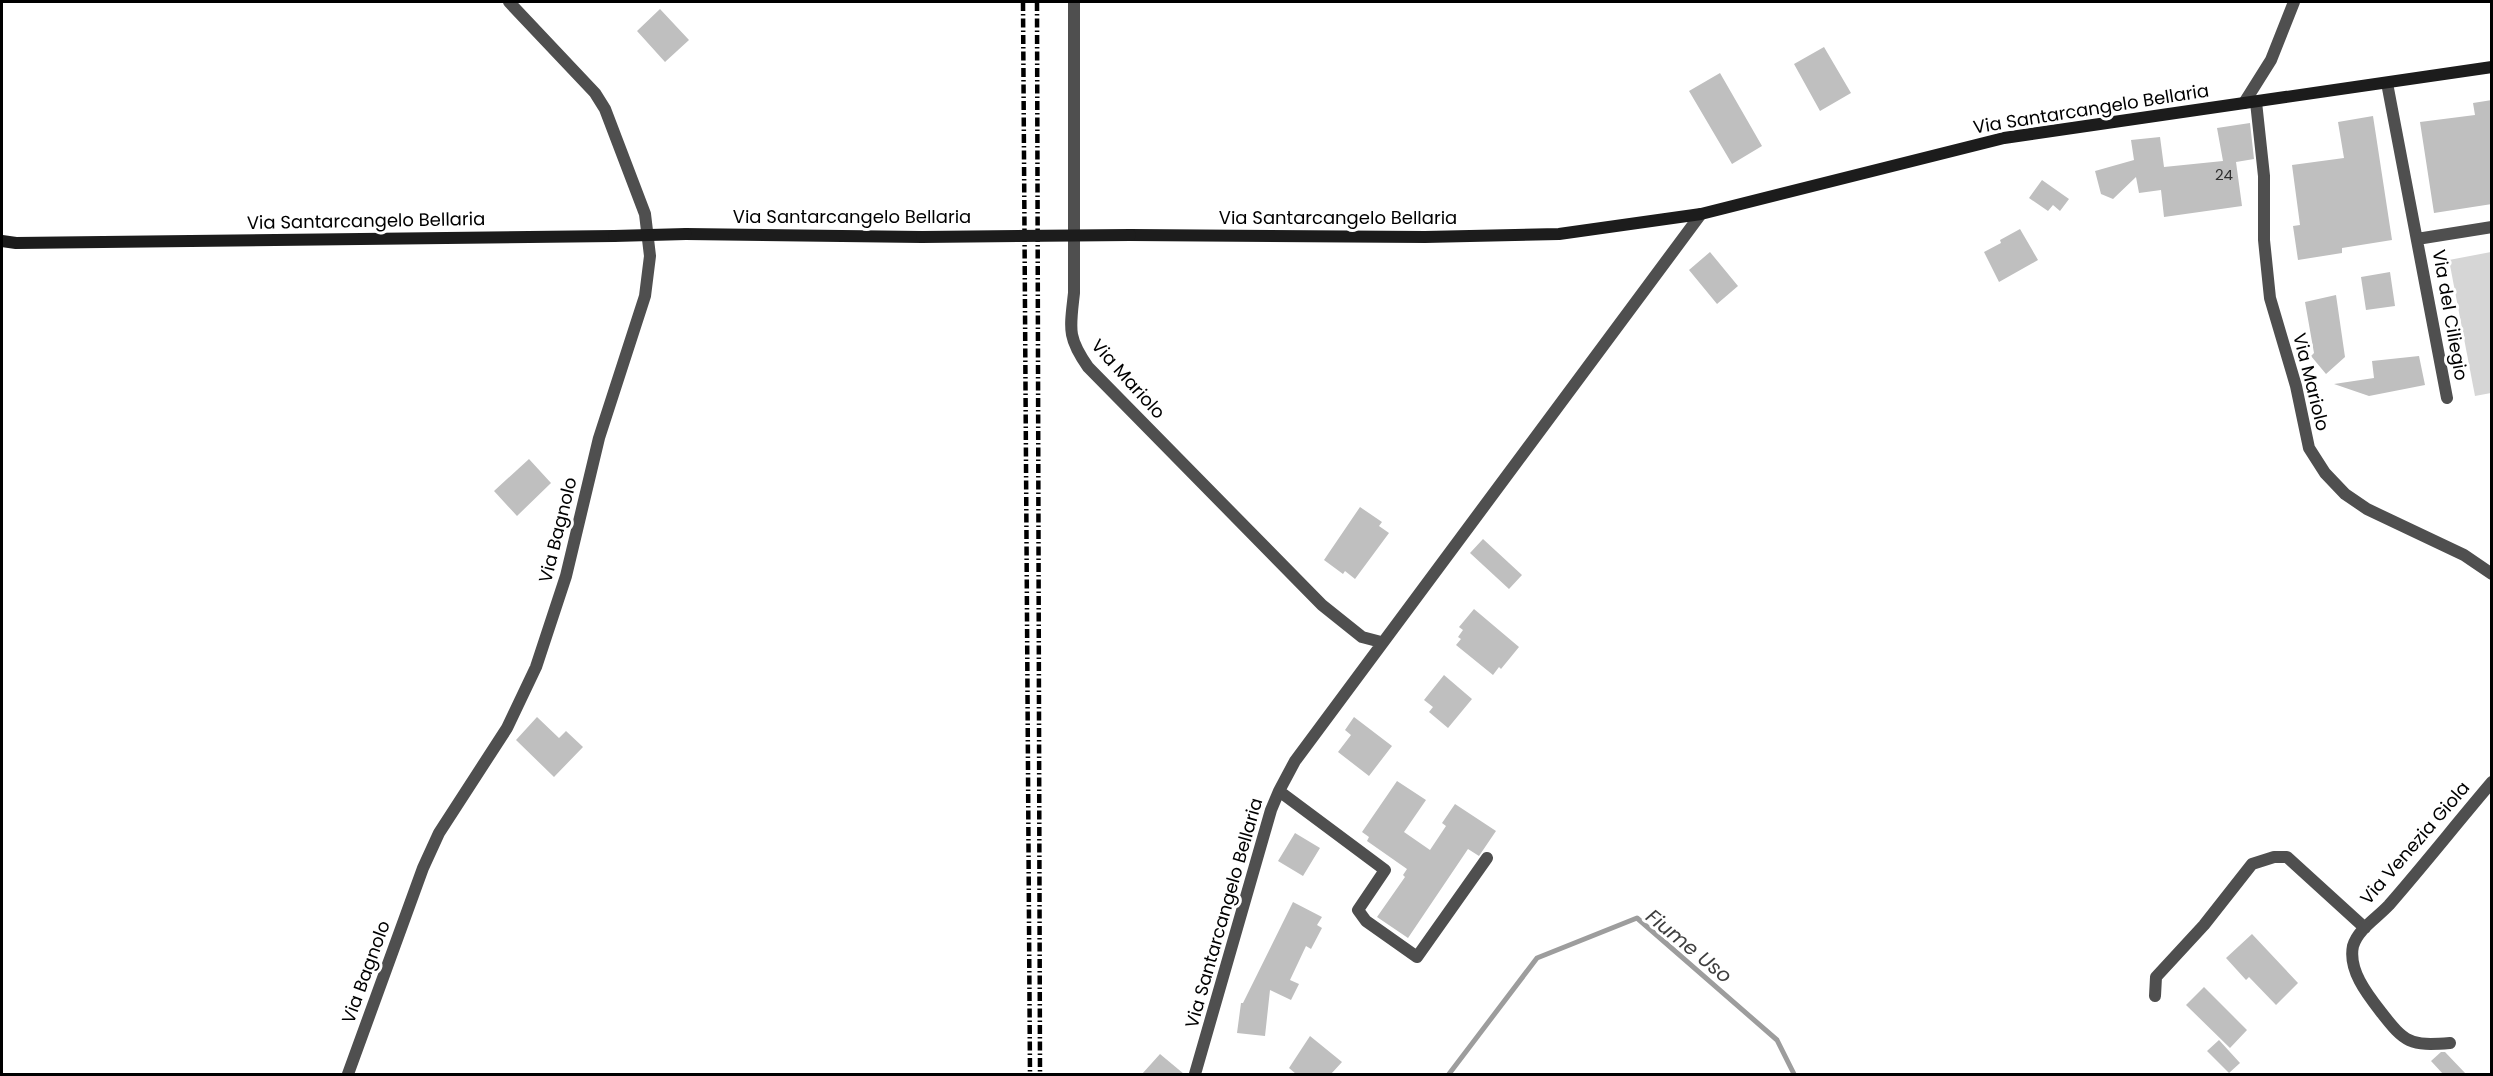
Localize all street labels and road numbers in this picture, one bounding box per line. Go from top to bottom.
street label: Via Santarcangelo Bellaria [1971,78,2211,140]
street label: Via Santarcangelo Bellaria [733,204,971,229]
street label: Via Santarcangelo Bellaria [1219,205,1457,230]
street label: Via Santarcangelo Bellaria [247,206,485,235]
street label: Via del Ciliegio [2427,247,2474,382]
street label: Via Mariolo [2287,330,2336,433]
street label: Via Mariolo [1086,333,1171,424]
street label: Via Bagnolo [532,474,583,585]
street label: Via Venezia Giola [2354,776,2475,910]
street label: Via Santarcangelo Bellaria [1179,795,1268,1031]
street label: Via Bagnolo [335,917,396,1027]

